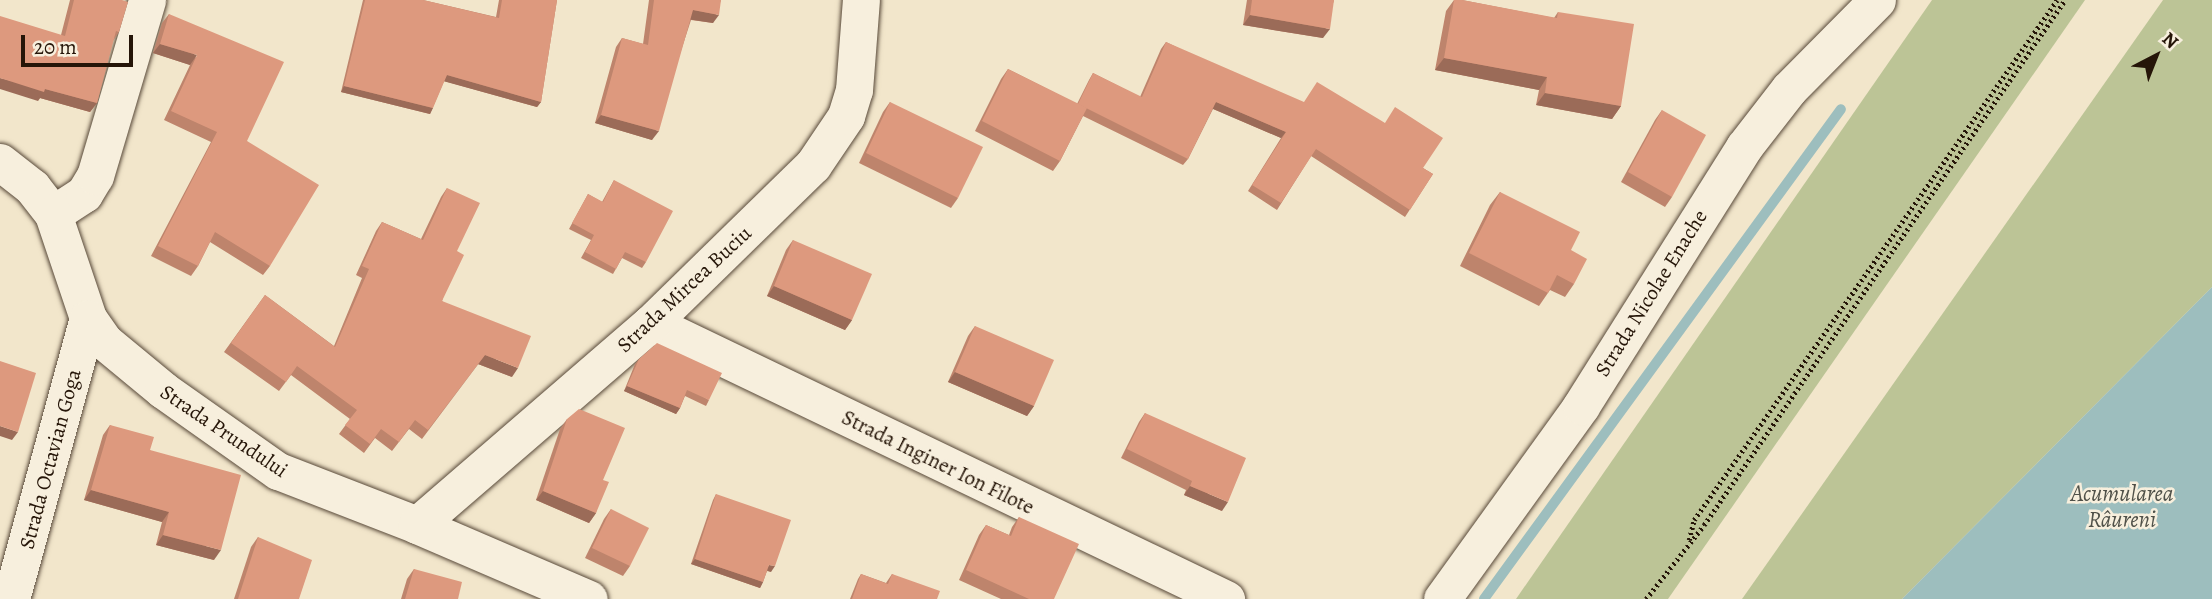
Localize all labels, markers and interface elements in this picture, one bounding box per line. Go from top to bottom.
scale bar [24,21,136,65]
north arrow [2121,21,2191,91]
text: N [2156,26,2184,55]
text: 20 m [34,33,77,61]
street label: Strada Nicolae Enache [1589,205,1713,381]
street label: Strada Mircea Buciu [612,220,756,358]
street label: Strada Octavian Goga [14,366,86,552]
street label: Strada Prundului [156,379,292,483]
street label: Strada Inginer Ion Filote [838,404,1038,520]
water label: Acumularea Râureni [2071,480,2173,534]

